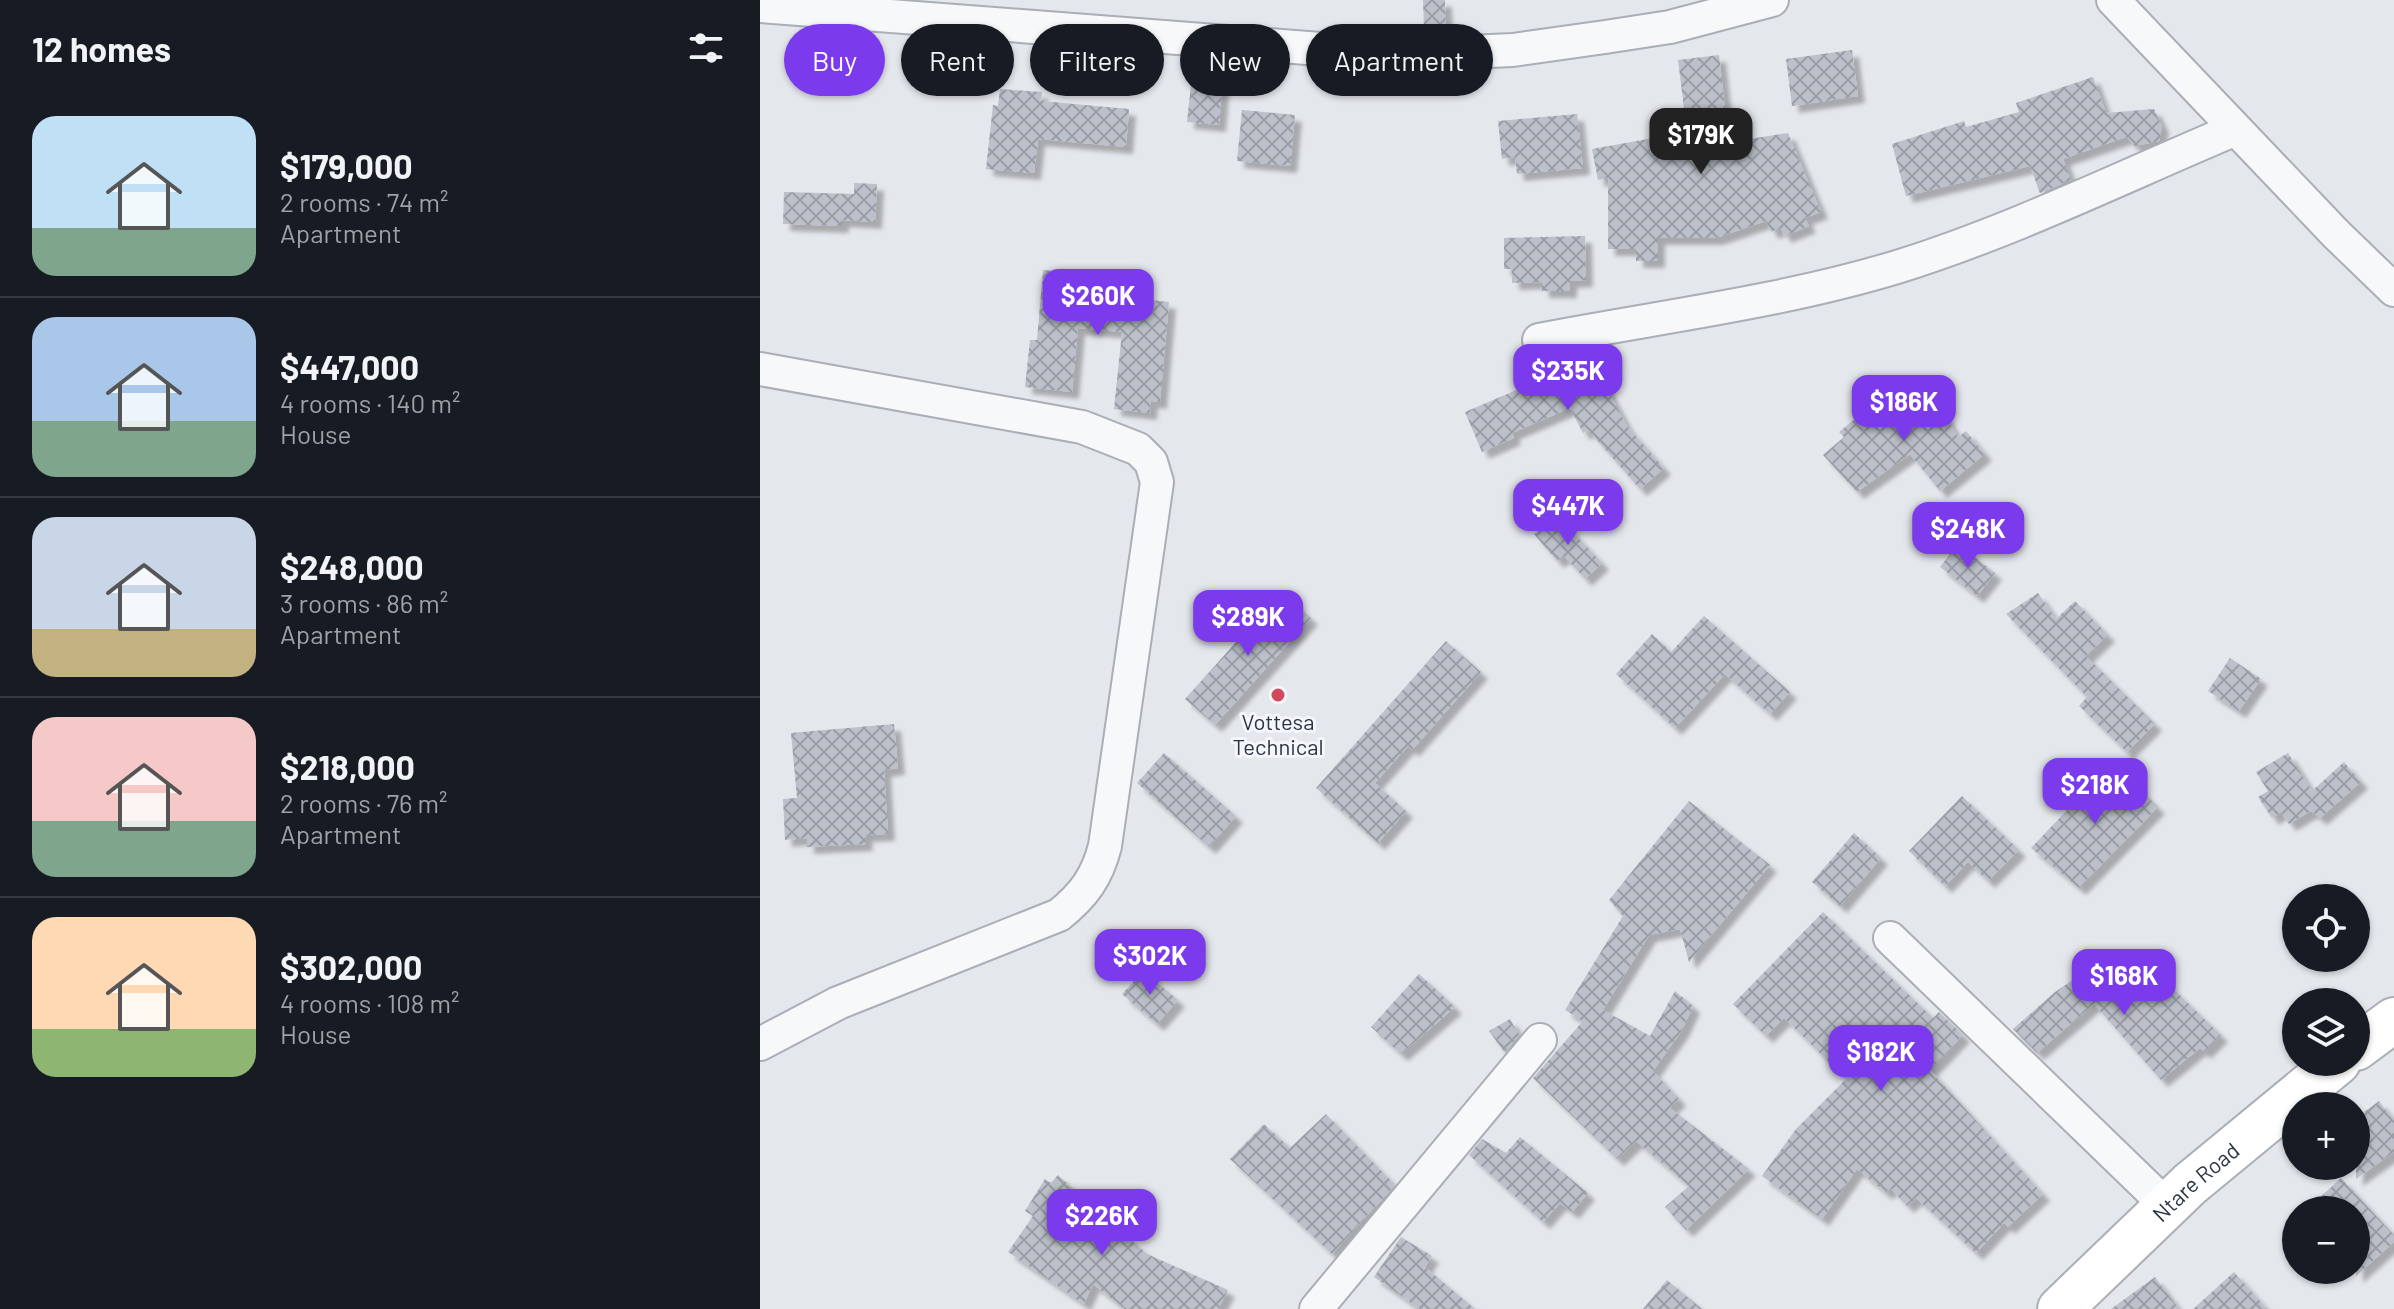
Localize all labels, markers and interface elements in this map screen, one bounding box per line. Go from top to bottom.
chip: Buy [784,24,885,96]
chip: Rent [901,24,1014,96]
chip: Filters [1030,24,1164,96]
chip: New [1180,24,1290,96]
chip: Apartment [1306,24,1493,96]
icon: filters [684,26,728,70]
text: 12 homes [32,28,171,69]
pin: $179K [1645,108,1757,176]
text: $179K [1667,118,1735,149]
text: $179,000 [280,145,413,186]
icon: home [96,148,192,244]
text: 2 rooms · 74 m² [280,186,448,217]
text: Apartment [280,217,401,248]
pin: $260K [1042,269,1154,337]
text: $260K [1061,279,1135,310]
pin: $235K [1512,344,1624,412]
text: $447,000 [280,346,419,387]
icon: home [96,349,192,445]
text: $235K [1531,354,1605,385]
pin: $186K [1848,375,1960,443]
text: $186K [1870,385,1938,416]
text: 4 rooms · 140 m² [280,387,460,418]
text: House [280,418,351,449]
pin: $447K [1512,479,1624,547]
text: $447K [1531,489,1605,520]
pin: $248K [1912,502,2024,570]
text: $248K [1930,512,2006,543]
text: $248,000 [280,546,424,587]
icon: home [96,549,192,645]
text: 3 rooms · 86 m² [280,587,448,618]
pin: $289K [1192,590,1304,658]
text: $289K [1211,600,1285,631]
text: Apartment [280,618,401,649]
marker: Vottesa Technical [1269,686,1287,704]
place label: Vottesa Technical [1232,708,1324,759]
text: $218,000 [280,746,415,787]
icon: home [96,749,192,845]
pin: $218K [2039,758,2151,826]
text: $218K [2061,768,2129,799]
text: 2 rooms · 76 m² [280,787,448,818]
text: Apartment [280,818,401,849]
map controls [2282,884,2370,1284]
button: locate [2282,884,2370,972]
pin: $302K [1094,929,1206,997]
text: $302K [1113,939,1187,970]
text: $302,000 [280,946,423,987]
icon: home [96,949,192,1045]
pin: $168K [2068,949,2180,1017]
text: $168K [2090,959,2158,990]
text: 4 rooms · 108 m² [280,987,460,1018]
button: layers [2282,988,2370,1076]
text: House [280,1018,351,1049]
pin: $182K [1825,1025,1937,1093]
text: $182K [1847,1035,1915,1066]
button: + [2282,1092,2370,1180]
street label: Ntare Road [2147,1136,2244,1226]
pin: $226K [1046,1189,1158,1257]
button: − [2282,1196,2370,1284]
text: $226K [1065,1199,1139,1230]

